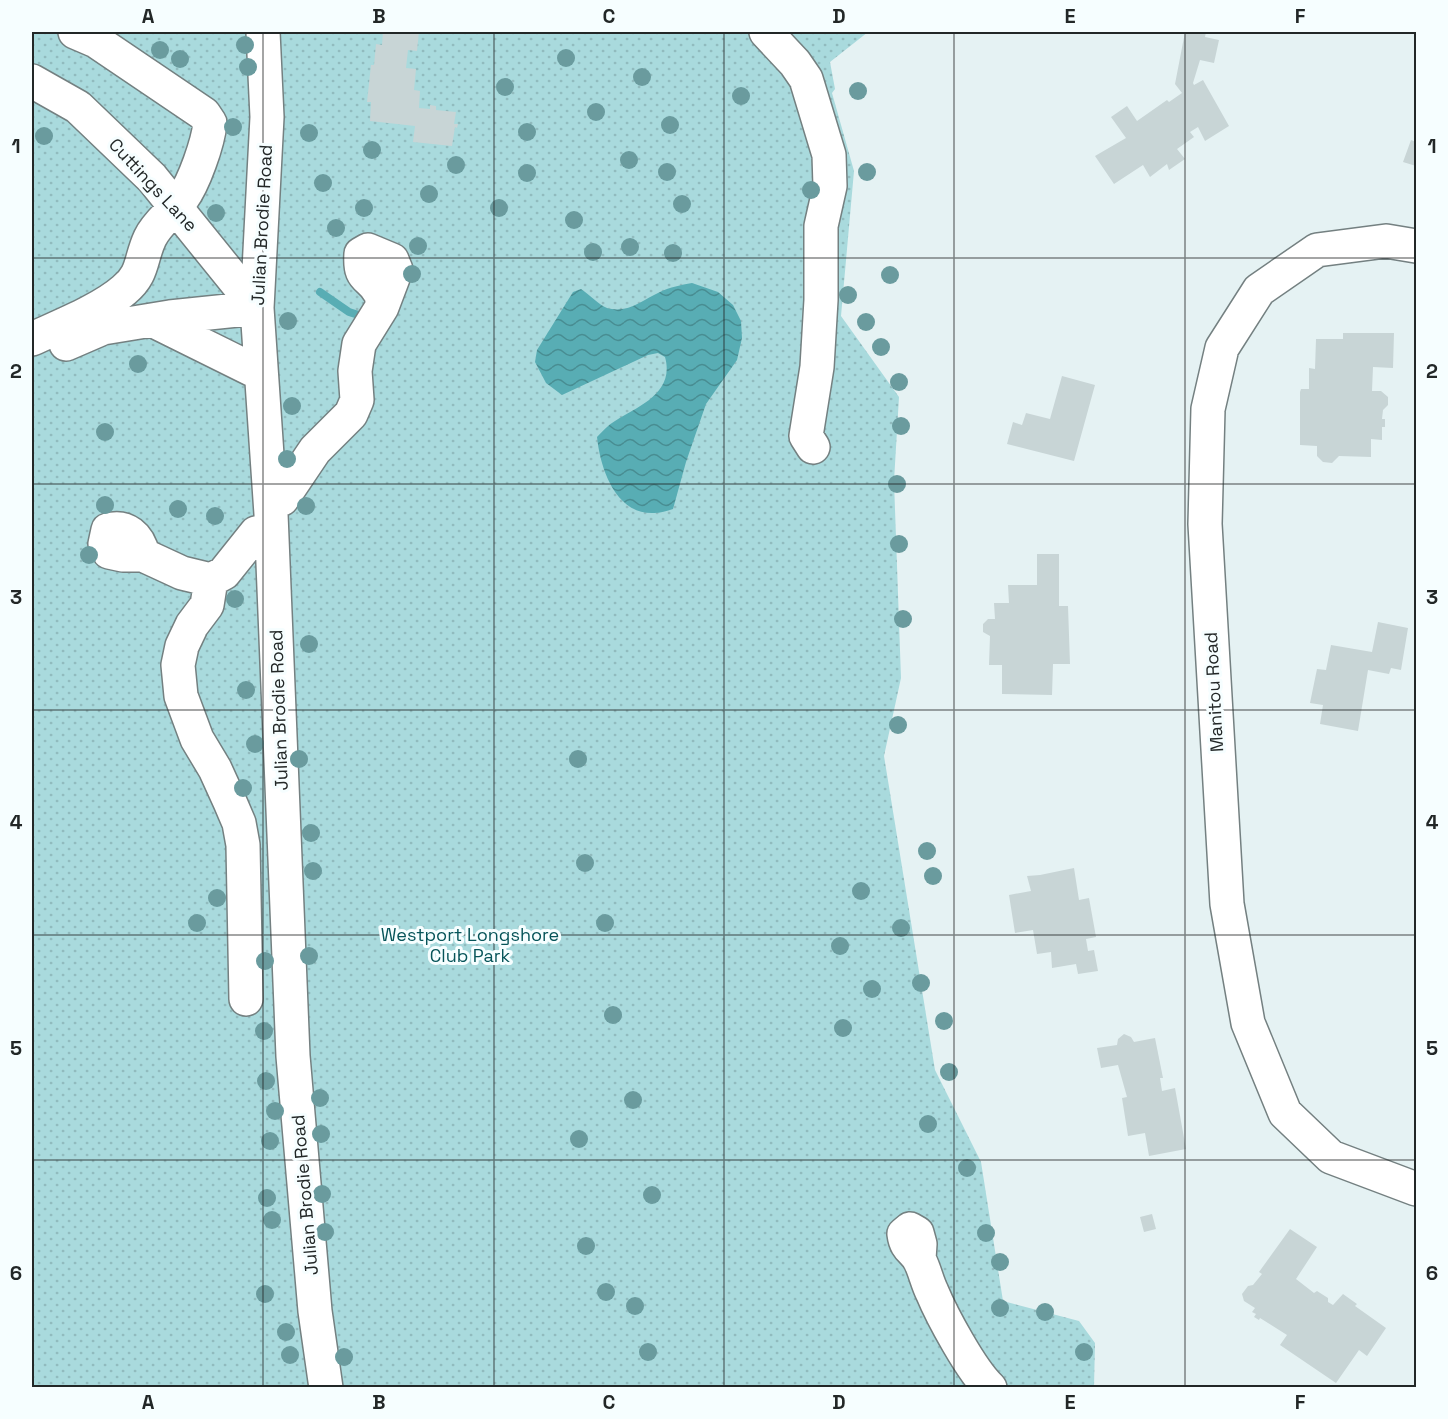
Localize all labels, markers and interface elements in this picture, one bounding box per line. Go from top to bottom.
text: A [142,3,155,29]
text: B [372,3,386,29]
text: C [603,3,616,29]
text: D [832,3,846,29]
text: E [1064,3,1076,29]
text: F [1295,3,1306,29]
text: 1 [11,133,21,159]
street label: Cuttings Lane [104,133,203,236]
text: 1 [1427,133,1437,159]
street label: Julian Brodie Road [246,144,277,306]
text: 2 [10,358,22,384]
text: 2 [1426,358,1438,384]
text: 3 [10,584,22,610]
text: 3 [1426,584,1438,610]
street label: Julian Brodie Road [264,629,293,791]
street label: Manitou Road [1199,631,1228,753]
text: 4 [10,809,23,835]
text: 4 [1426,809,1439,835]
park label: Westport Longshore Club Park [381,923,559,967]
text: 5 [10,1035,22,1061]
text: 5 [1426,1035,1438,1061]
street label: Julian Brodie Road [286,1114,323,1276]
text: 6 [10,1260,22,1286]
text: 6 [1426,1260,1438,1286]
text: A [142,1389,155,1415]
text: B [372,1389,386,1415]
text: C [603,1389,616,1415]
text: D [832,1389,846,1415]
text: E [1064,1389,1076,1415]
text: F [1295,1389,1306,1415]

